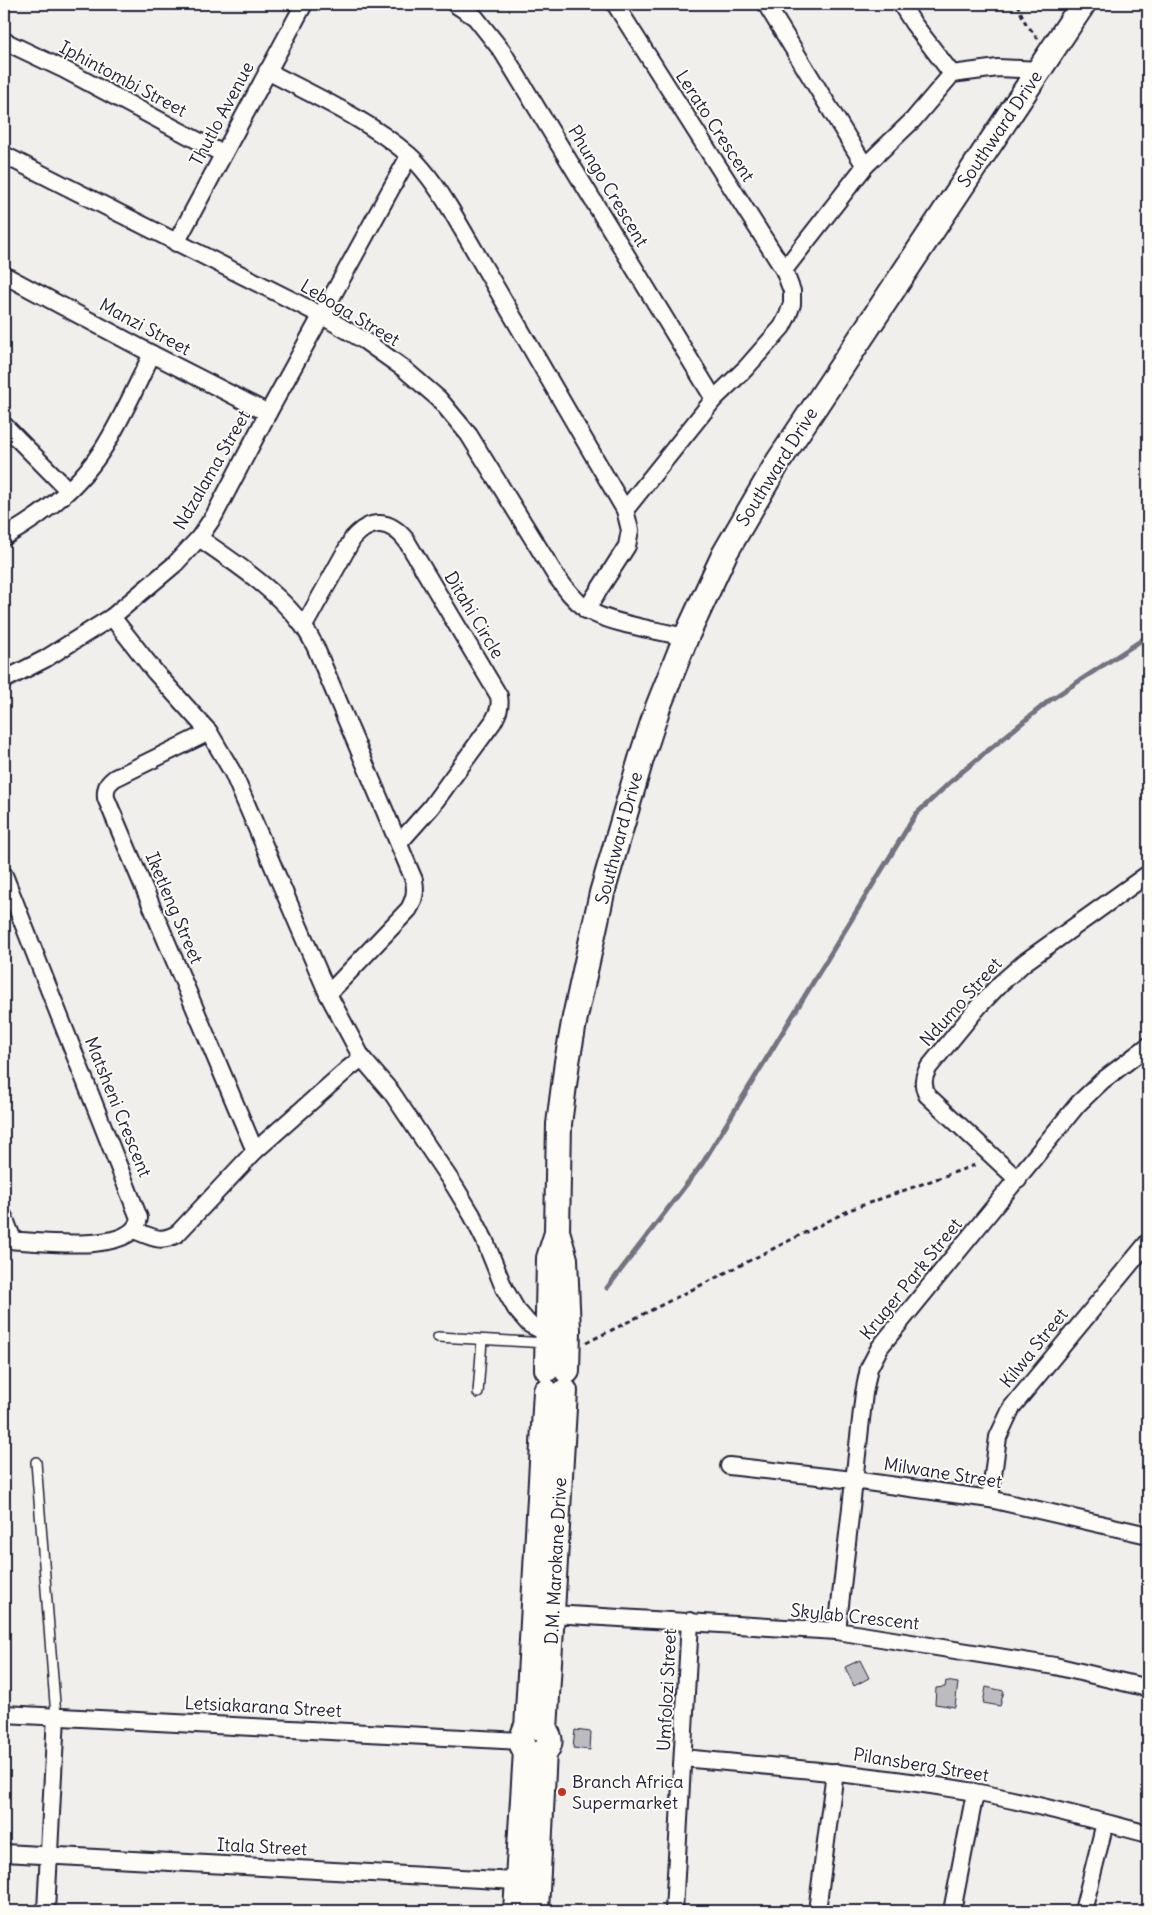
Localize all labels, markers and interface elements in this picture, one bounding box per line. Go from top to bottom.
street label: Iphintombi Street [56,35,191,122]
street label: Thutlo Avenue [184,58,259,170]
street label: Lerato Crescent [671,66,760,186]
street label: Southward Drive [952,66,1047,192]
street label: Phungo Crescent [563,121,654,251]
street label: Leboga Street [296,274,404,351]
street label: Manzi Street [96,293,195,360]
street label: Southward Drive [731,403,822,530]
street label: Ndzalama Street [168,406,255,534]
street label: Ditahi Circle [439,567,509,663]
street label: Southward Drive [590,769,647,907]
street label: Iketleng Street [141,848,208,967]
street label: Ndumo Street [915,952,1007,1051]
street label: Matsheni Crescent [80,1033,157,1180]
street label: Kruger Park Street [855,1213,967,1344]
street label: Kilwa Street [994,1303,1073,1392]
street label: Milwane Street [882,1452,1004,1493]
street label: D.M. Marokane Drive [540,1477,571,1645]
street label: Skylab Crescent [790,1598,921,1635]
street label: Umfolozi Street [652,1628,681,1752]
street label: Letsiakarana Street [184,1691,342,1722]
street label: Pilansberg Street [852,1742,991,1787]
place label: Branch Africa Supermarket [572,1770,684,1814]
marker: Branch Africa Supermarket [556,1786,568,1798]
street label: Itala Street [216,1833,308,1860]

